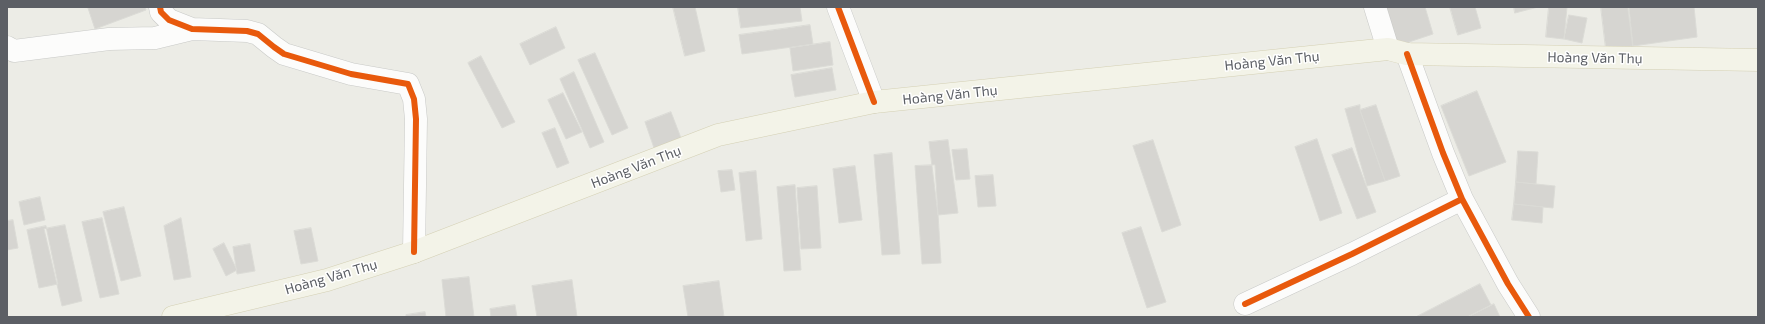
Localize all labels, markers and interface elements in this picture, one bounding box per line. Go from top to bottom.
street label: Hoàng Văn Thụ [1224,48,1320,74]
street label: Hoàng Văn Thụ [1547,49,1643,67]
street label: Hoàng Văn Thụ [902,82,998,108]
street label: Hoàng Văn Thụ [588,142,684,192]
street label: Hoàng Văn Thụ [283,256,379,298]

